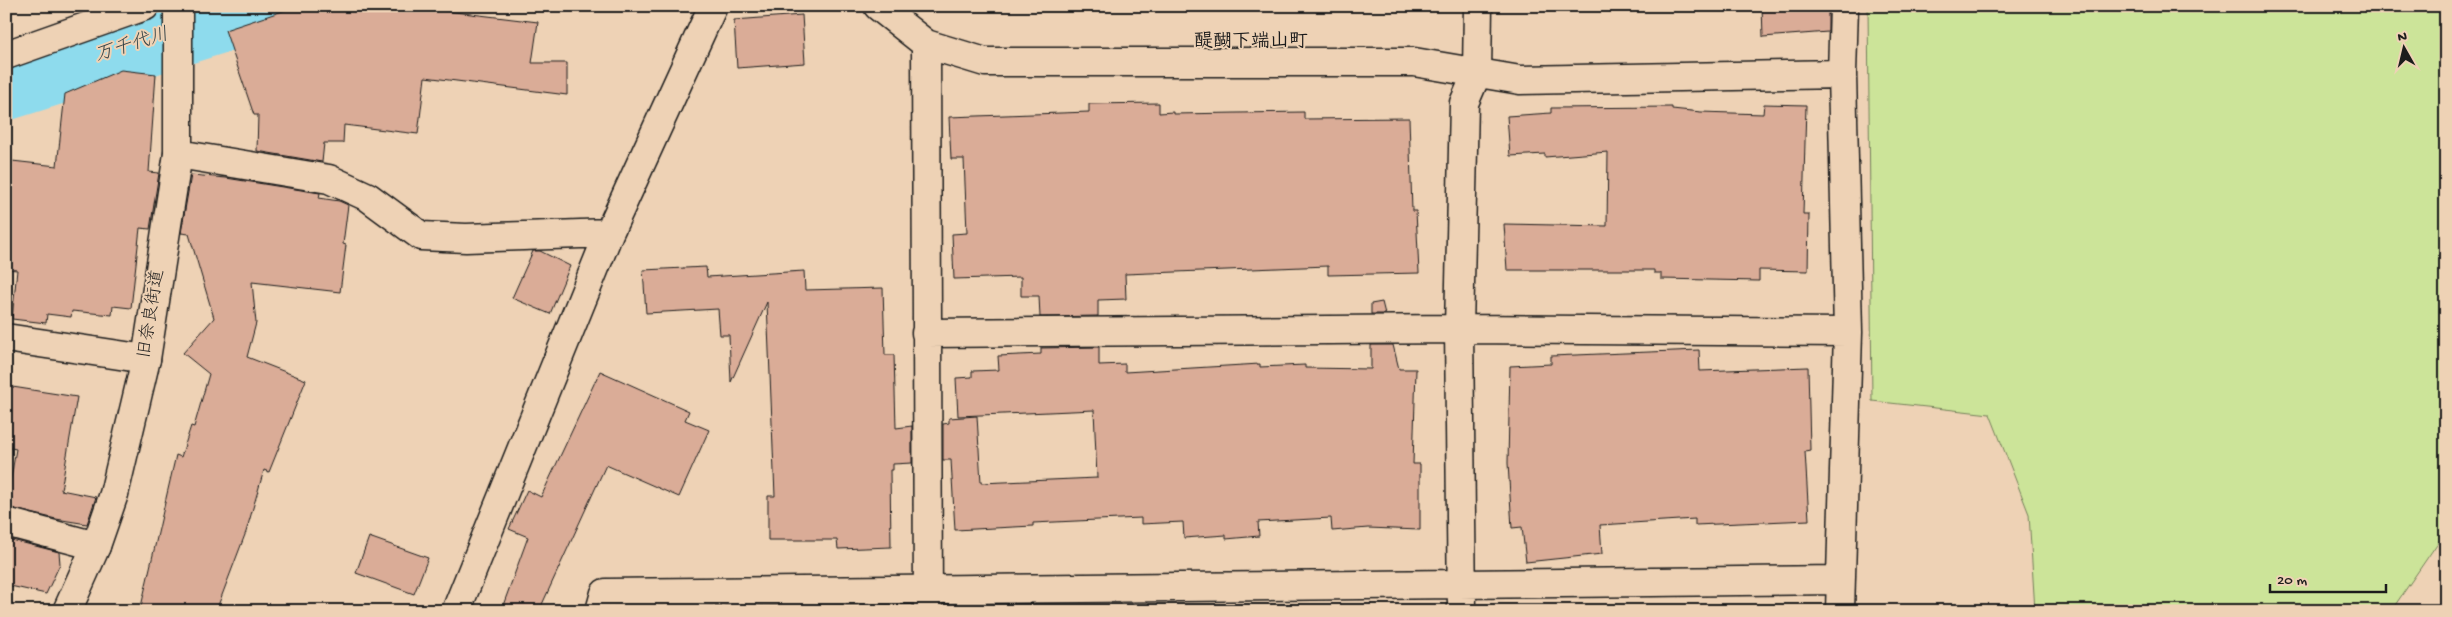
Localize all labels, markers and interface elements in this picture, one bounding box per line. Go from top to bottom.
north arrow [2380,22,2430,72]
water label: 万千代川 [92,23,172,68]
text: N [2397,29,2408,47]
district label: 醍醐下端山町 [1194,31,1308,54]
street label: 旧奈良街道 [134,268,169,360]
scale bar [2270,562,2386,594]
text: 20 m [2277,572,2307,590]

